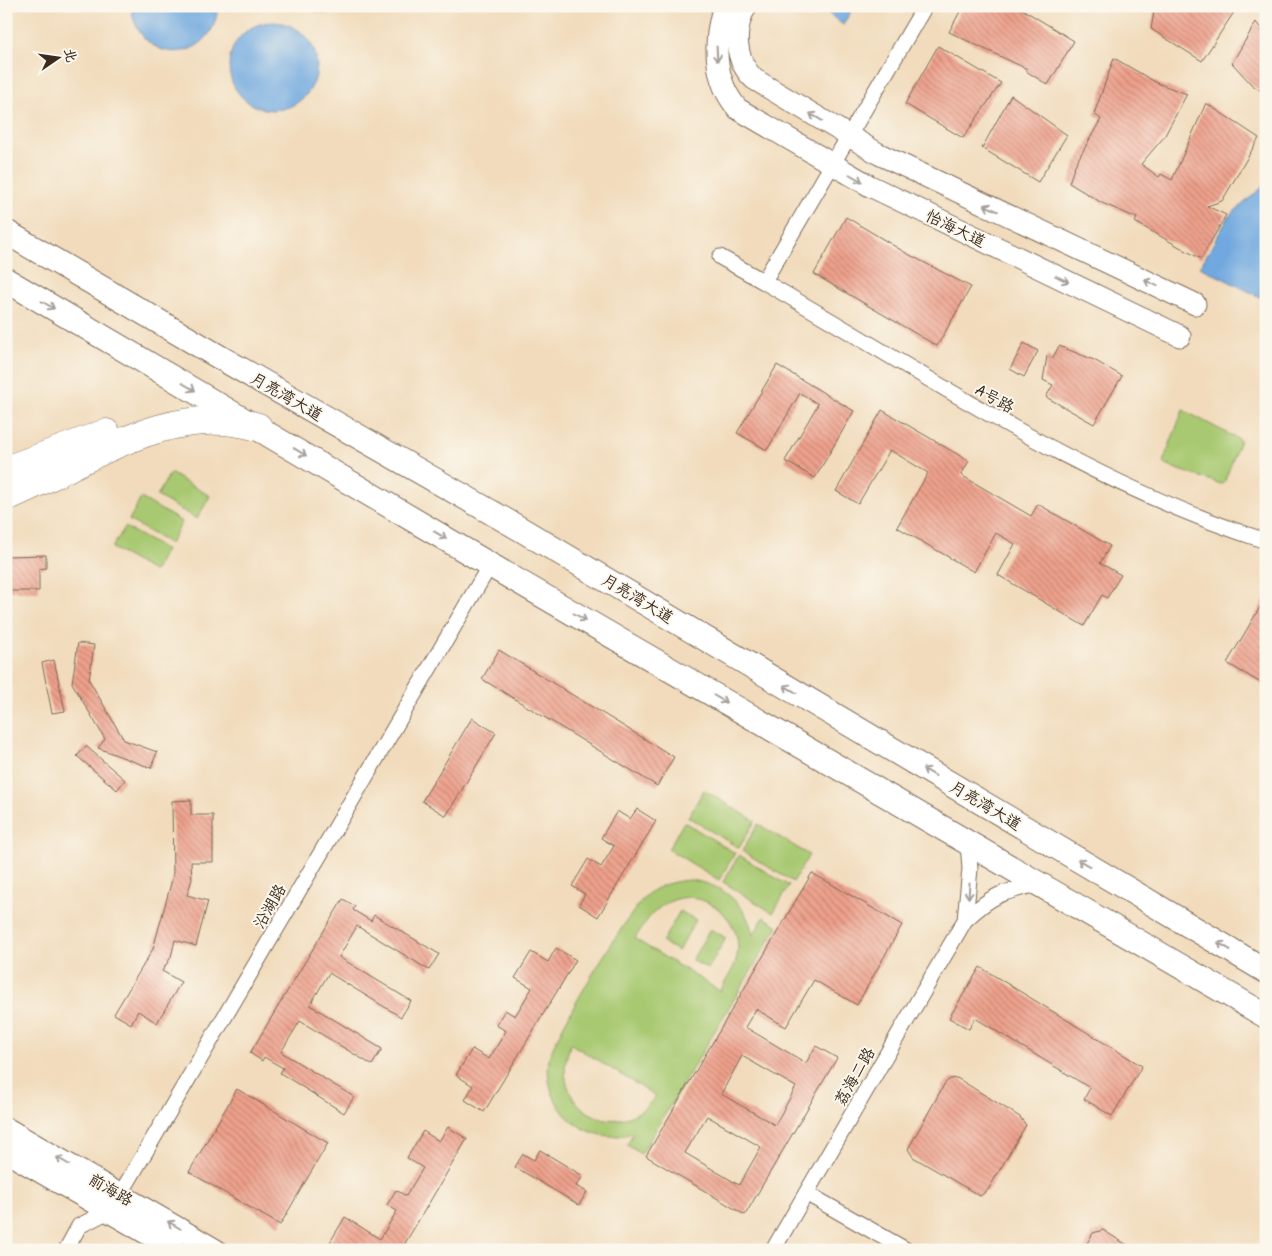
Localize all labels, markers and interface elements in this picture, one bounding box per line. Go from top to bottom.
north arrow [32,32,82,82]
text: 北 [57,46,82,65]
one-way arrow [713,46,722,62]
one-way arrow [810,112,824,122]
one-way arrow [848,173,862,183]
one-way arrow [984,203,999,212]
street label: 怡海大道 [921,204,990,255]
one-way arrow [1054,275,1069,284]
one-way arrow [1144,278,1159,288]
one-way arrow [41,300,56,310]
street label: 月亮湾大道 [245,366,327,428]
street label: A号路 [970,378,1019,420]
one-way arrow [181,382,196,392]
one-way arrow [292,448,306,458]
one-way arrow [432,531,446,541]
street label: 月亮湾大道 [596,568,678,631]
one-way arrow [572,613,586,623]
one-way arrow [783,683,797,693]
one-way arrow [713,694,727,704]
one-way arrow [923,766,937,776]
street label: 月亮湾大道 [944,775,1026,838]
one-way arrow [1078,858,1092,868]
street label: 沿湖路 [247,880,293,934]
one-way arrow [964,883,974,899]
one-way arrow [1217,941,1231,951]
street label: 荔海二路 [828,1043,882,1111]
one-way arrow [56,1156,70,1166]
street label: 前海路 [83,1167,137,1213]
one-way arrow [167,1220,181,1230]

